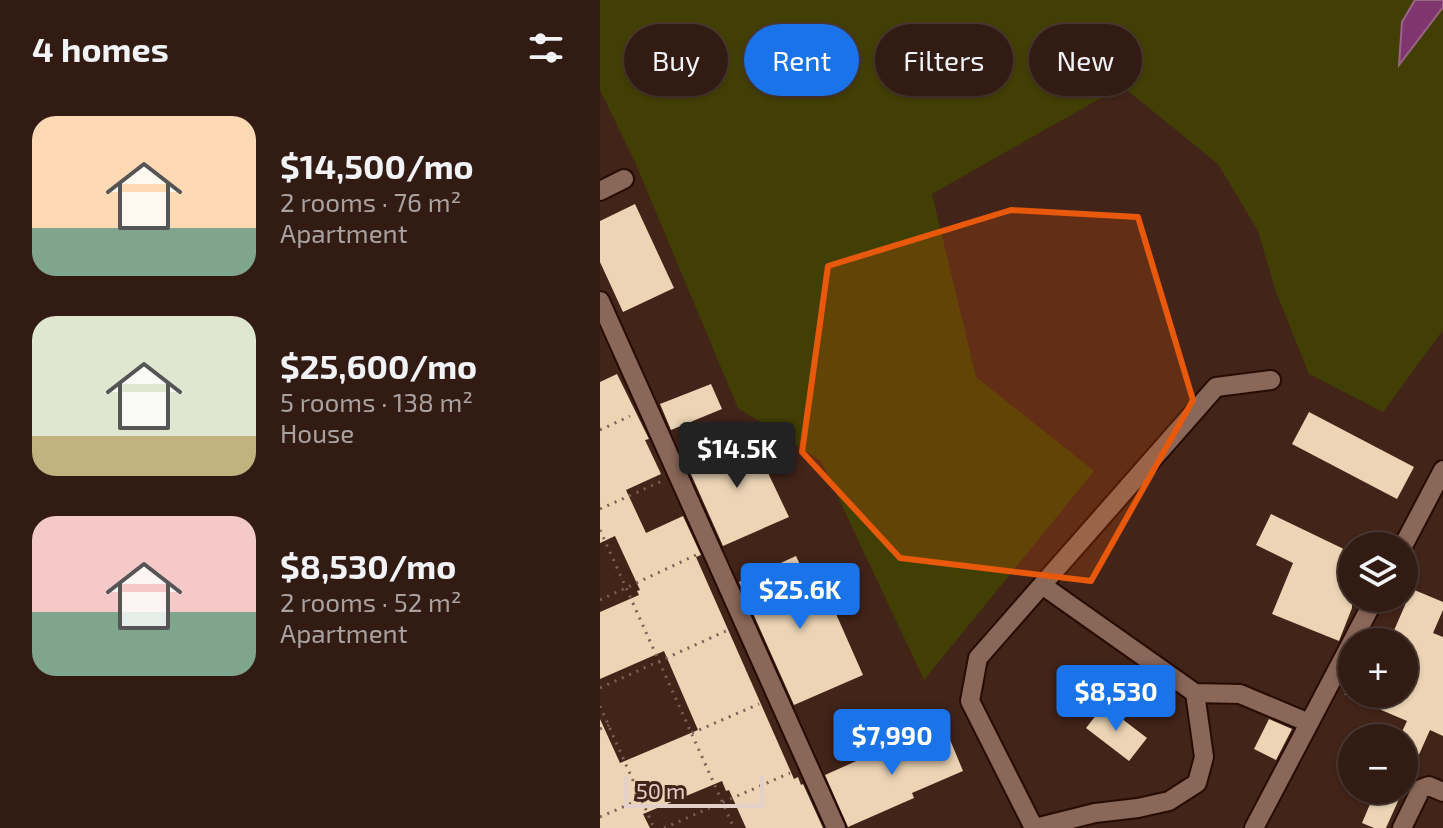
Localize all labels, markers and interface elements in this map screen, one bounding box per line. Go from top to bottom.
chip: Buy [624,24,728,96]
chip: Rent [744,24,859,96]
chip: Filters [875,24,1013,96]
chip: New [1029,24,1142,96]
icon: filters [524,26,568,70]
text: 4 homes [32,28,169,69]
text: $14,500/mo [280,145,474,186]
icon: home [96,148,192,244]
text: 2 rooms · 76 m² [280,186,461,217]
text: Apartment [280,217,408,248]
text: $25,600/mo [280,345,477,386]
icon: home [96,348,192,444]
text: 5 rooms · 138 m² [280,386,473,417]
text: House [280,417,354,448]
pin: $14.5K [672,422,802,490]
text: $14.5K [697,432,777,463]
map controls [1338,532,1418,804]
button: layers [1338,532,1418,612]
text: $8,530/mo [280,545,456,586]
icon: home [96,548,192,644]
pin: $25.6K [735,563,865,631]
text: $25.6K [759,573,841,604]
text: 2 rooms · 52 m² [280,586,462,617]
text: Apartment [280,617,408,648]
button: + [1338,628,1418,708]
pin: $8,530 [1051,665,1181,733]
text: $8,530 [1074,675,1158,706]
pin: $7,990 [827,709,957,777]
text: $7,990 [851,719,933,750]
button: − [1338,724,1418,804]
scale bar [624,772,764,808]
text: 50 m [636,777,685,803]

